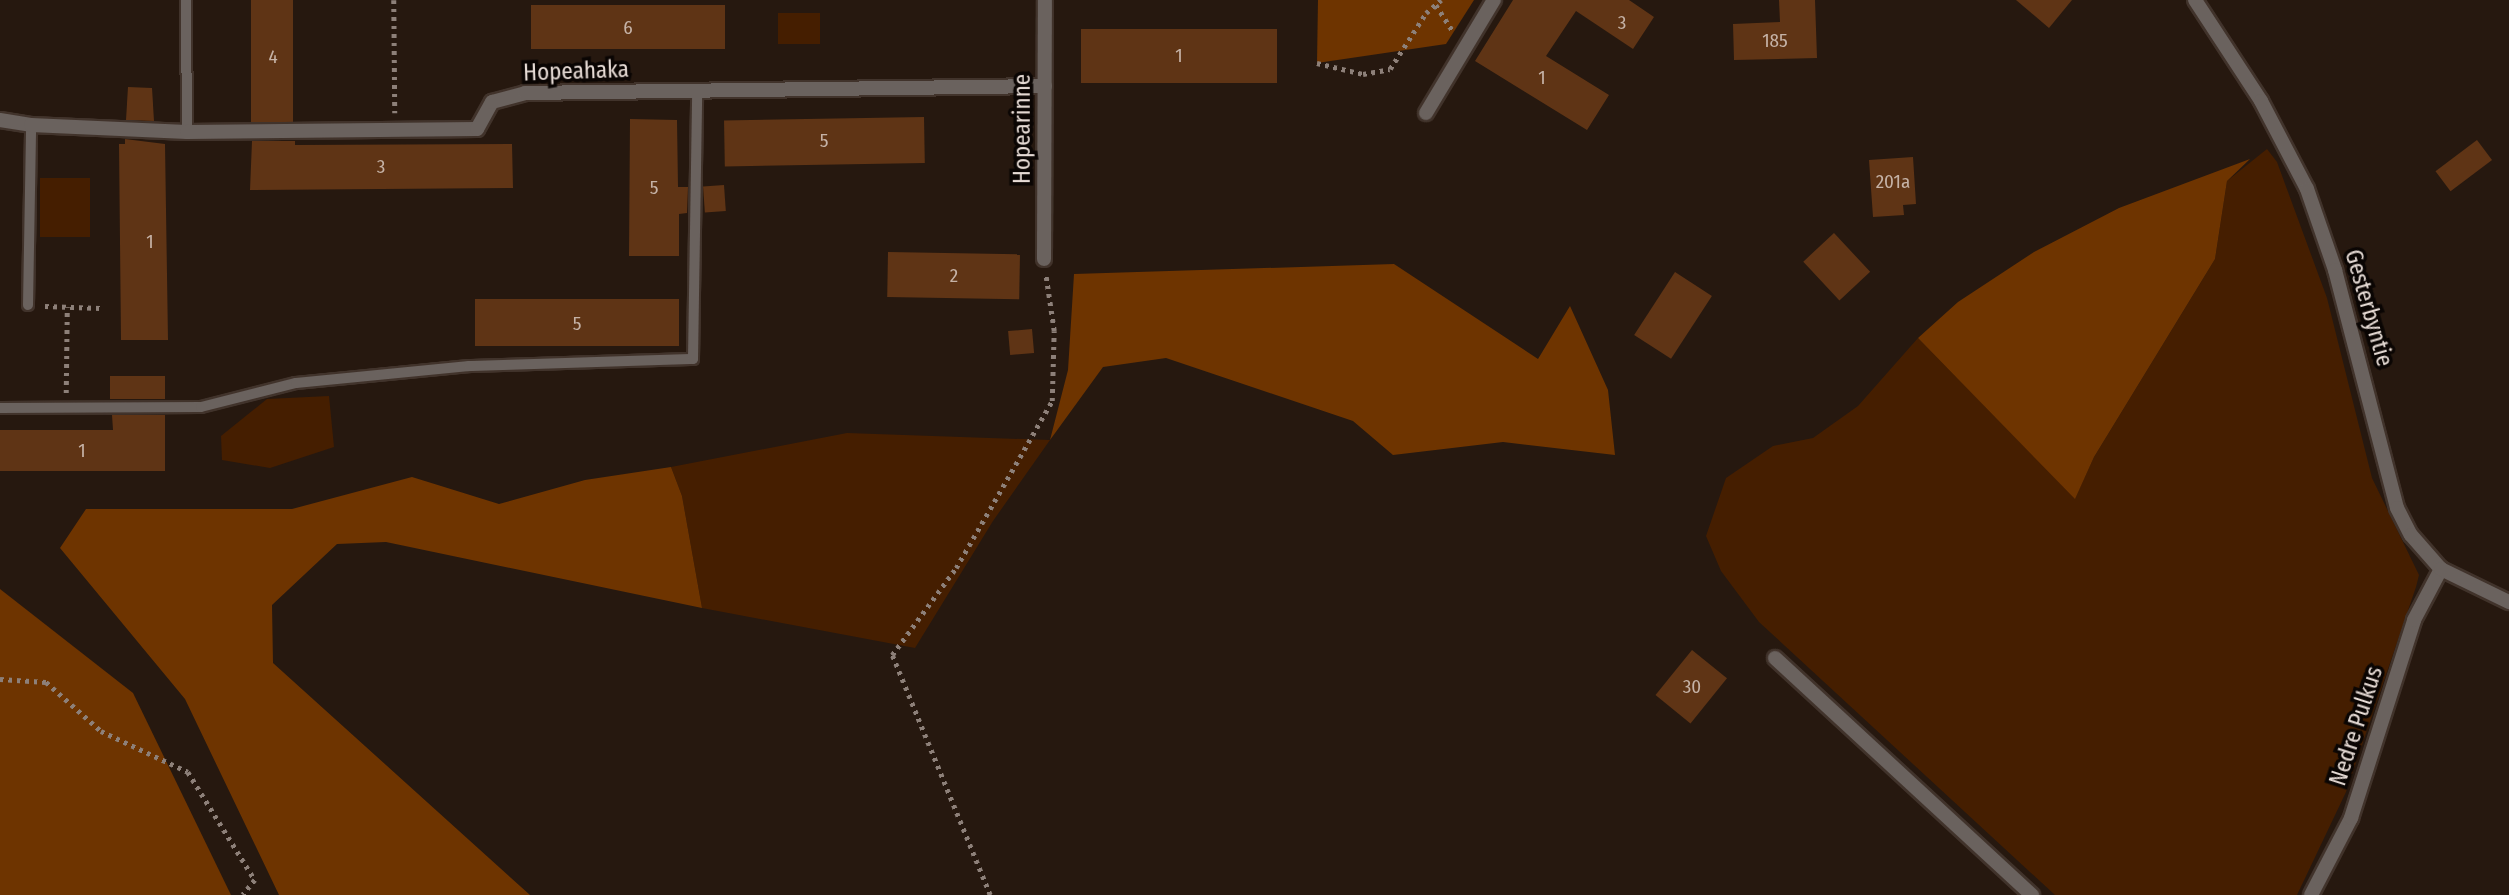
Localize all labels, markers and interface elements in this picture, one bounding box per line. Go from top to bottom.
house number: 3 [1618,12,1626,34]
house number: 6 [623,17,633,39]
house number: 185 [1762,30,1788,52]
house number: 1 [1175,45,1183,67]
house number: 4 [268,46,278,68]
street label: Hopeahaka [523,55,629,87]
house number: 1 [1538,67,1546,89]
street label: Hopearinne [1008,74,1036,184]
house number: 5 [820,130,828,152]
house number: 3 [377,156,385,178]
house number: 201a [1876,171,1910,193]
house number: 5 [650,177,658,199]
house number: 1 [146,231,154,253]
street label: Gesterbyntie [2339,246,2399,370]
house number: 2 [950,265,958,287]
house number: 5 [573,313,581,335]
house number: 1 [78,440,86,462]
street label: Nedre Pulkus [2324,663,2388,789]
house number: 30 [1683,676,1701,698]

